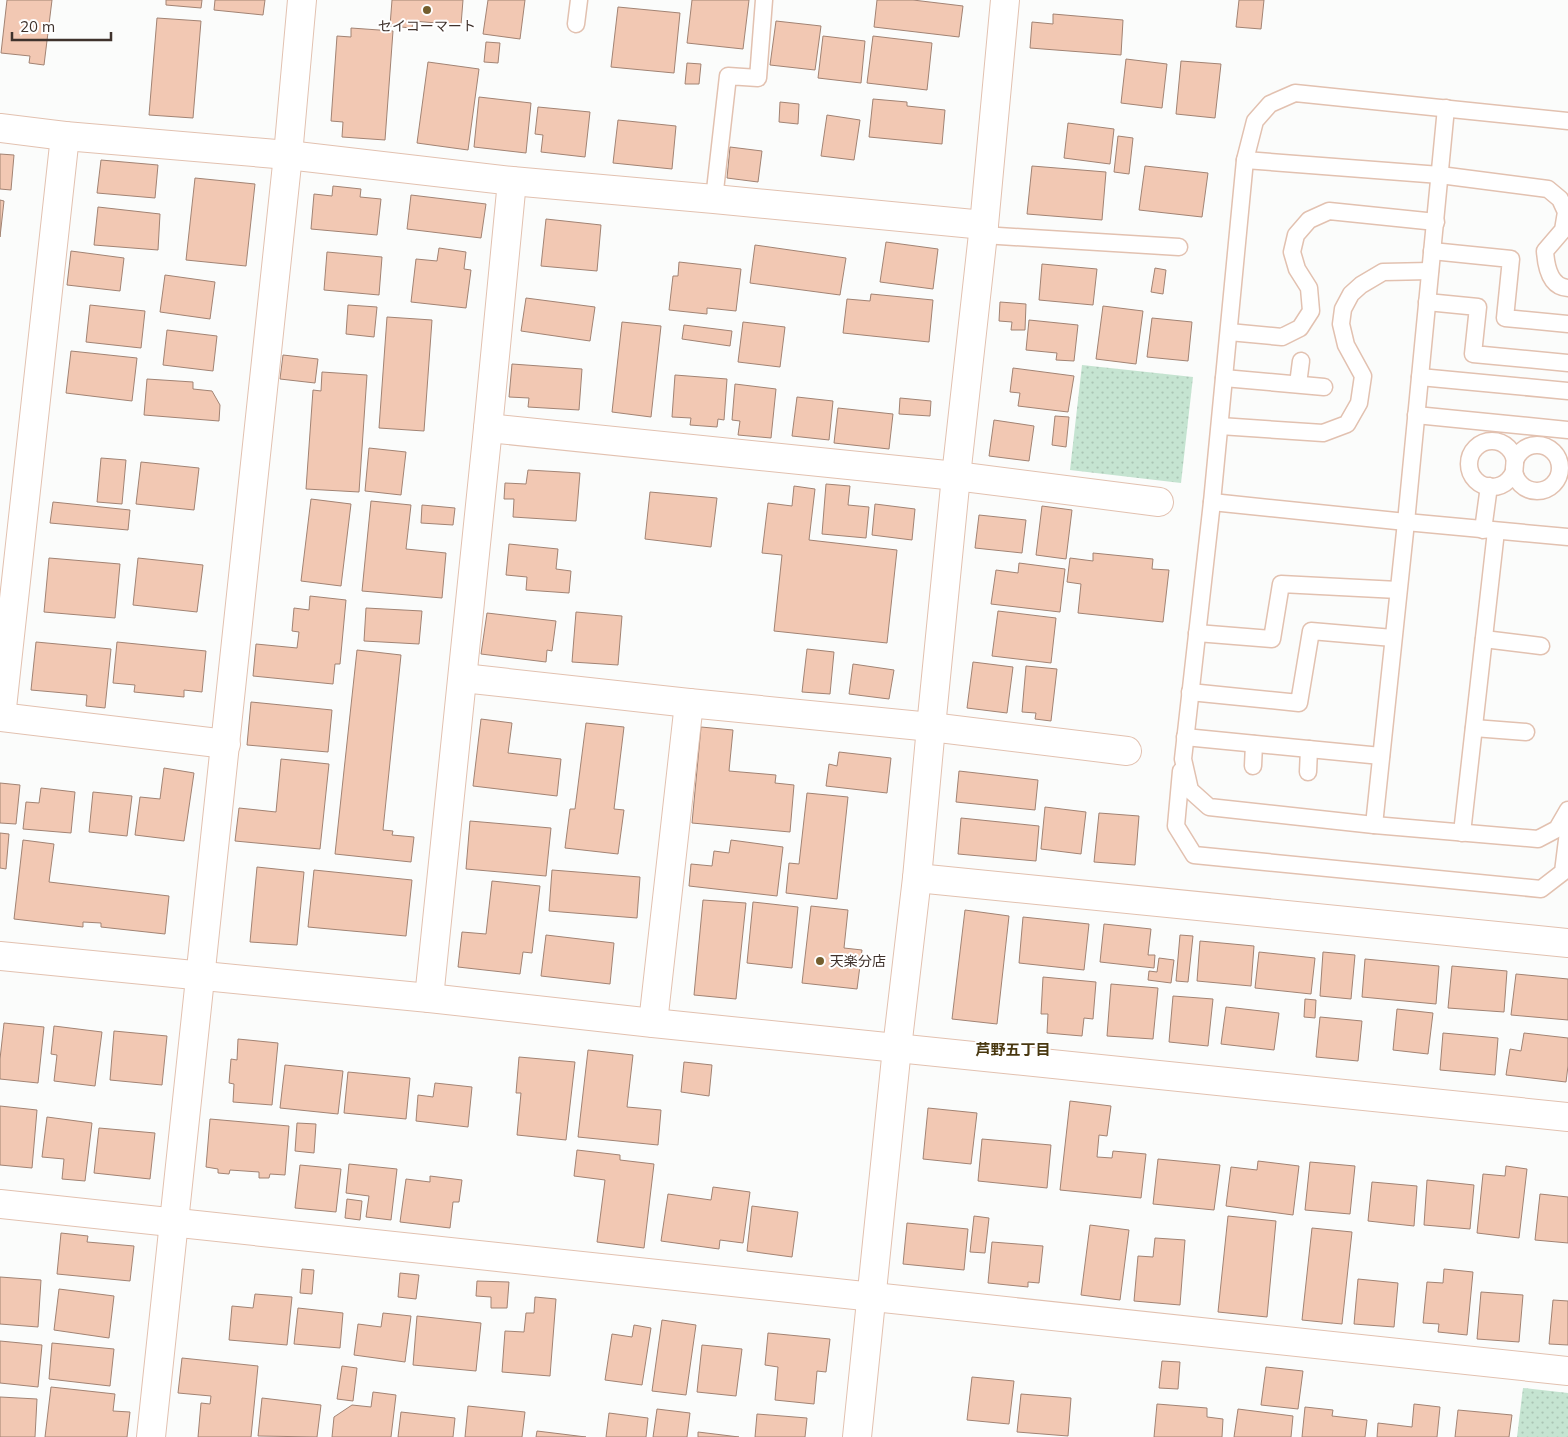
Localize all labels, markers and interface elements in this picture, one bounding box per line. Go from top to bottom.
marker: セイコーマート [421,4,433,16]
scale bar [12,10,111,42]
text: 20 m [20,17,55,36]
place label: セイコーマート [378,17,476,35]
place label: 天楽分店 [830,952,886,970]
marker: 天楽分店 [814,955,826,967]
district label: 芦野五丁目 [975,1040,1051,1059]

